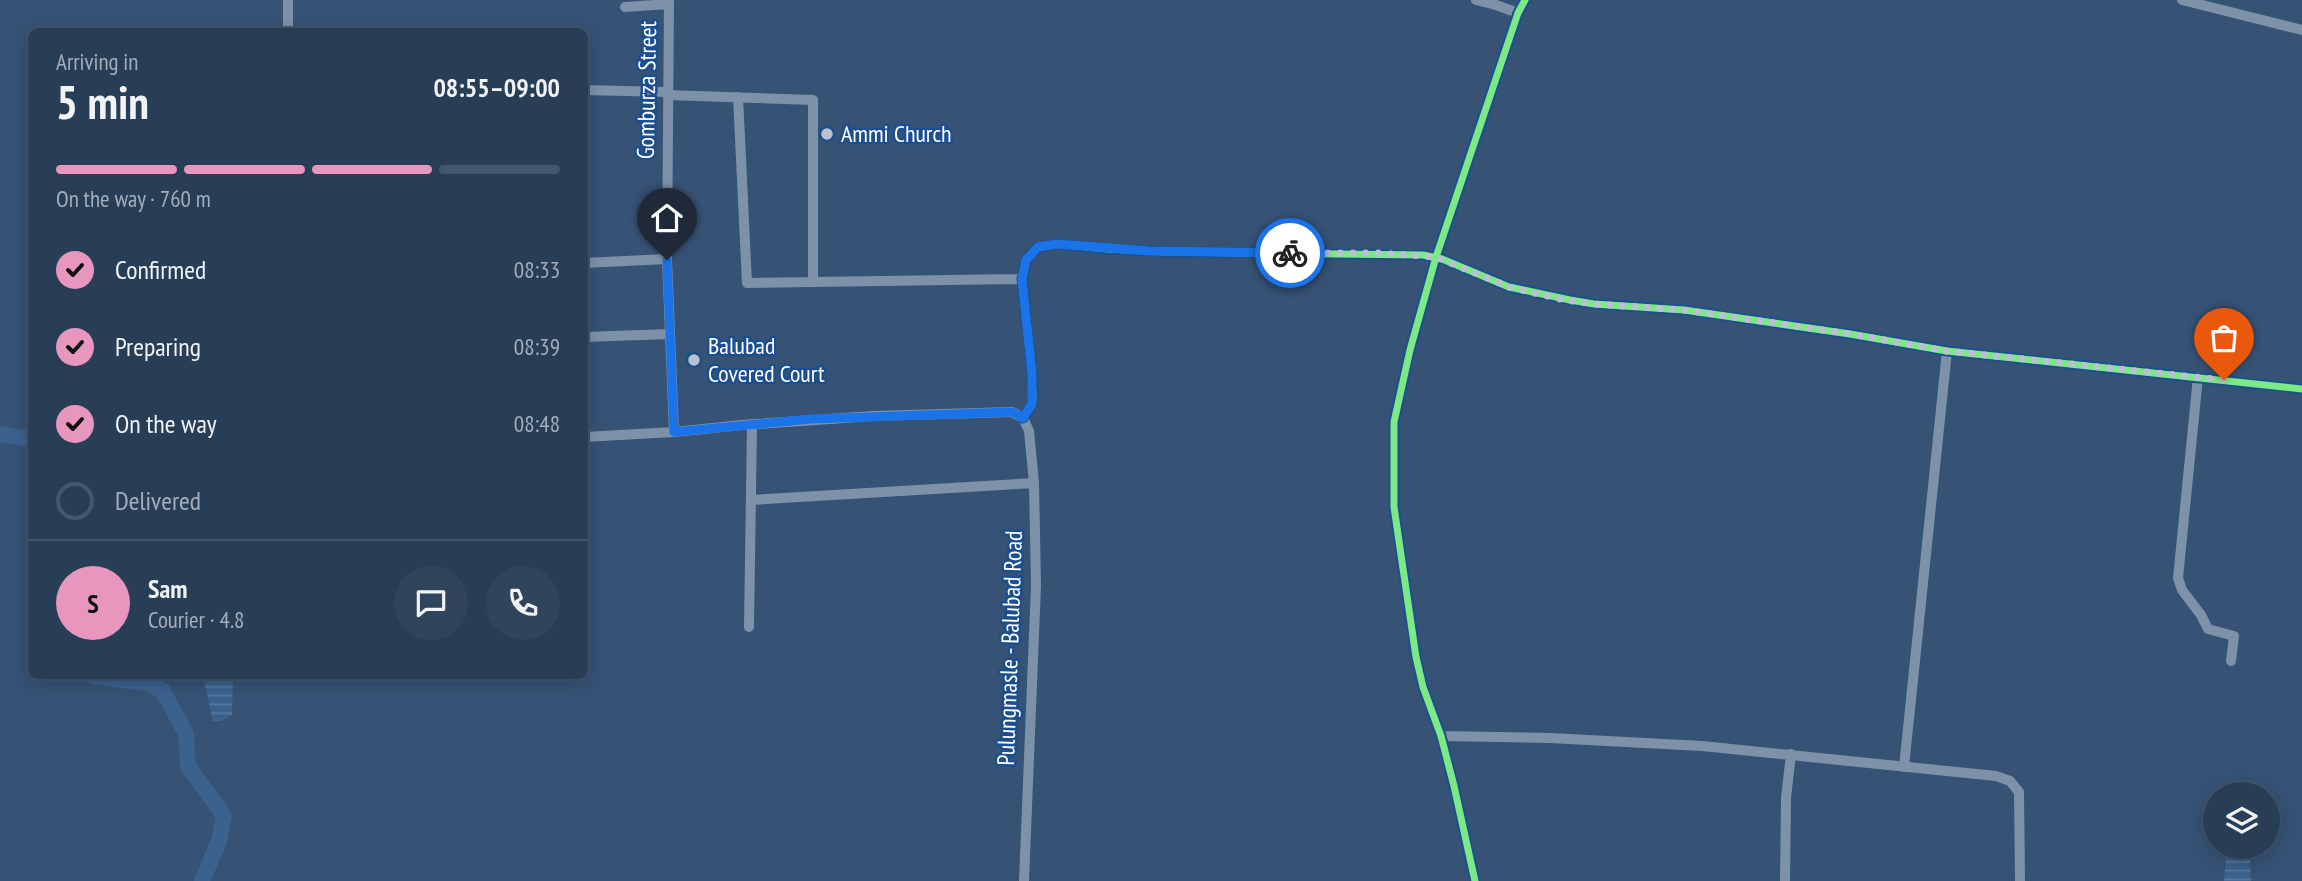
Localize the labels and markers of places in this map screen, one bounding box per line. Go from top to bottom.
place label: Ammi Church [841,118,952,149]
marker: Ammi Church [819,126,835,142]
pin [637,188,697,260]
pin [2194,308,2254,380]
place label: Balubad Covered Court [708,330,825,389]
marker: Balubad Covered Court [686,352,702,368]

